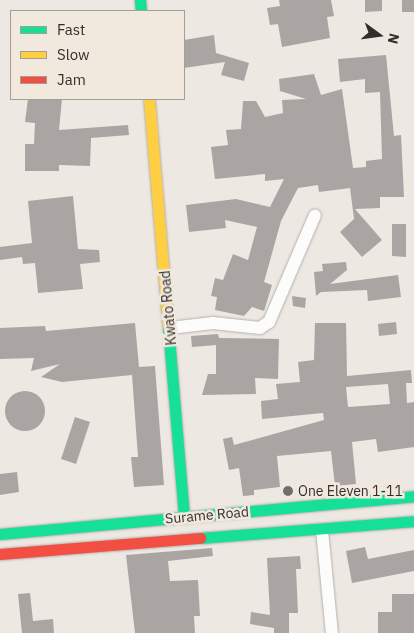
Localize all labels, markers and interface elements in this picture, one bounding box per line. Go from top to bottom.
legend [10,10,185,100]
north arrow [354,10,404,60]
text: Fast [57,20,85,39]
text: N [384,32,404,46]
text: Slow [57,45,90,64]
text: Jam [57,70,86,89]
street label: Kwato Road [156,270,180,346]
place label: One Eleven 1-11 [298,483,403,499]
marker: One Eleven 1-11 [282,485,294,497]
street label: Surame Road [164,503,250,527]

